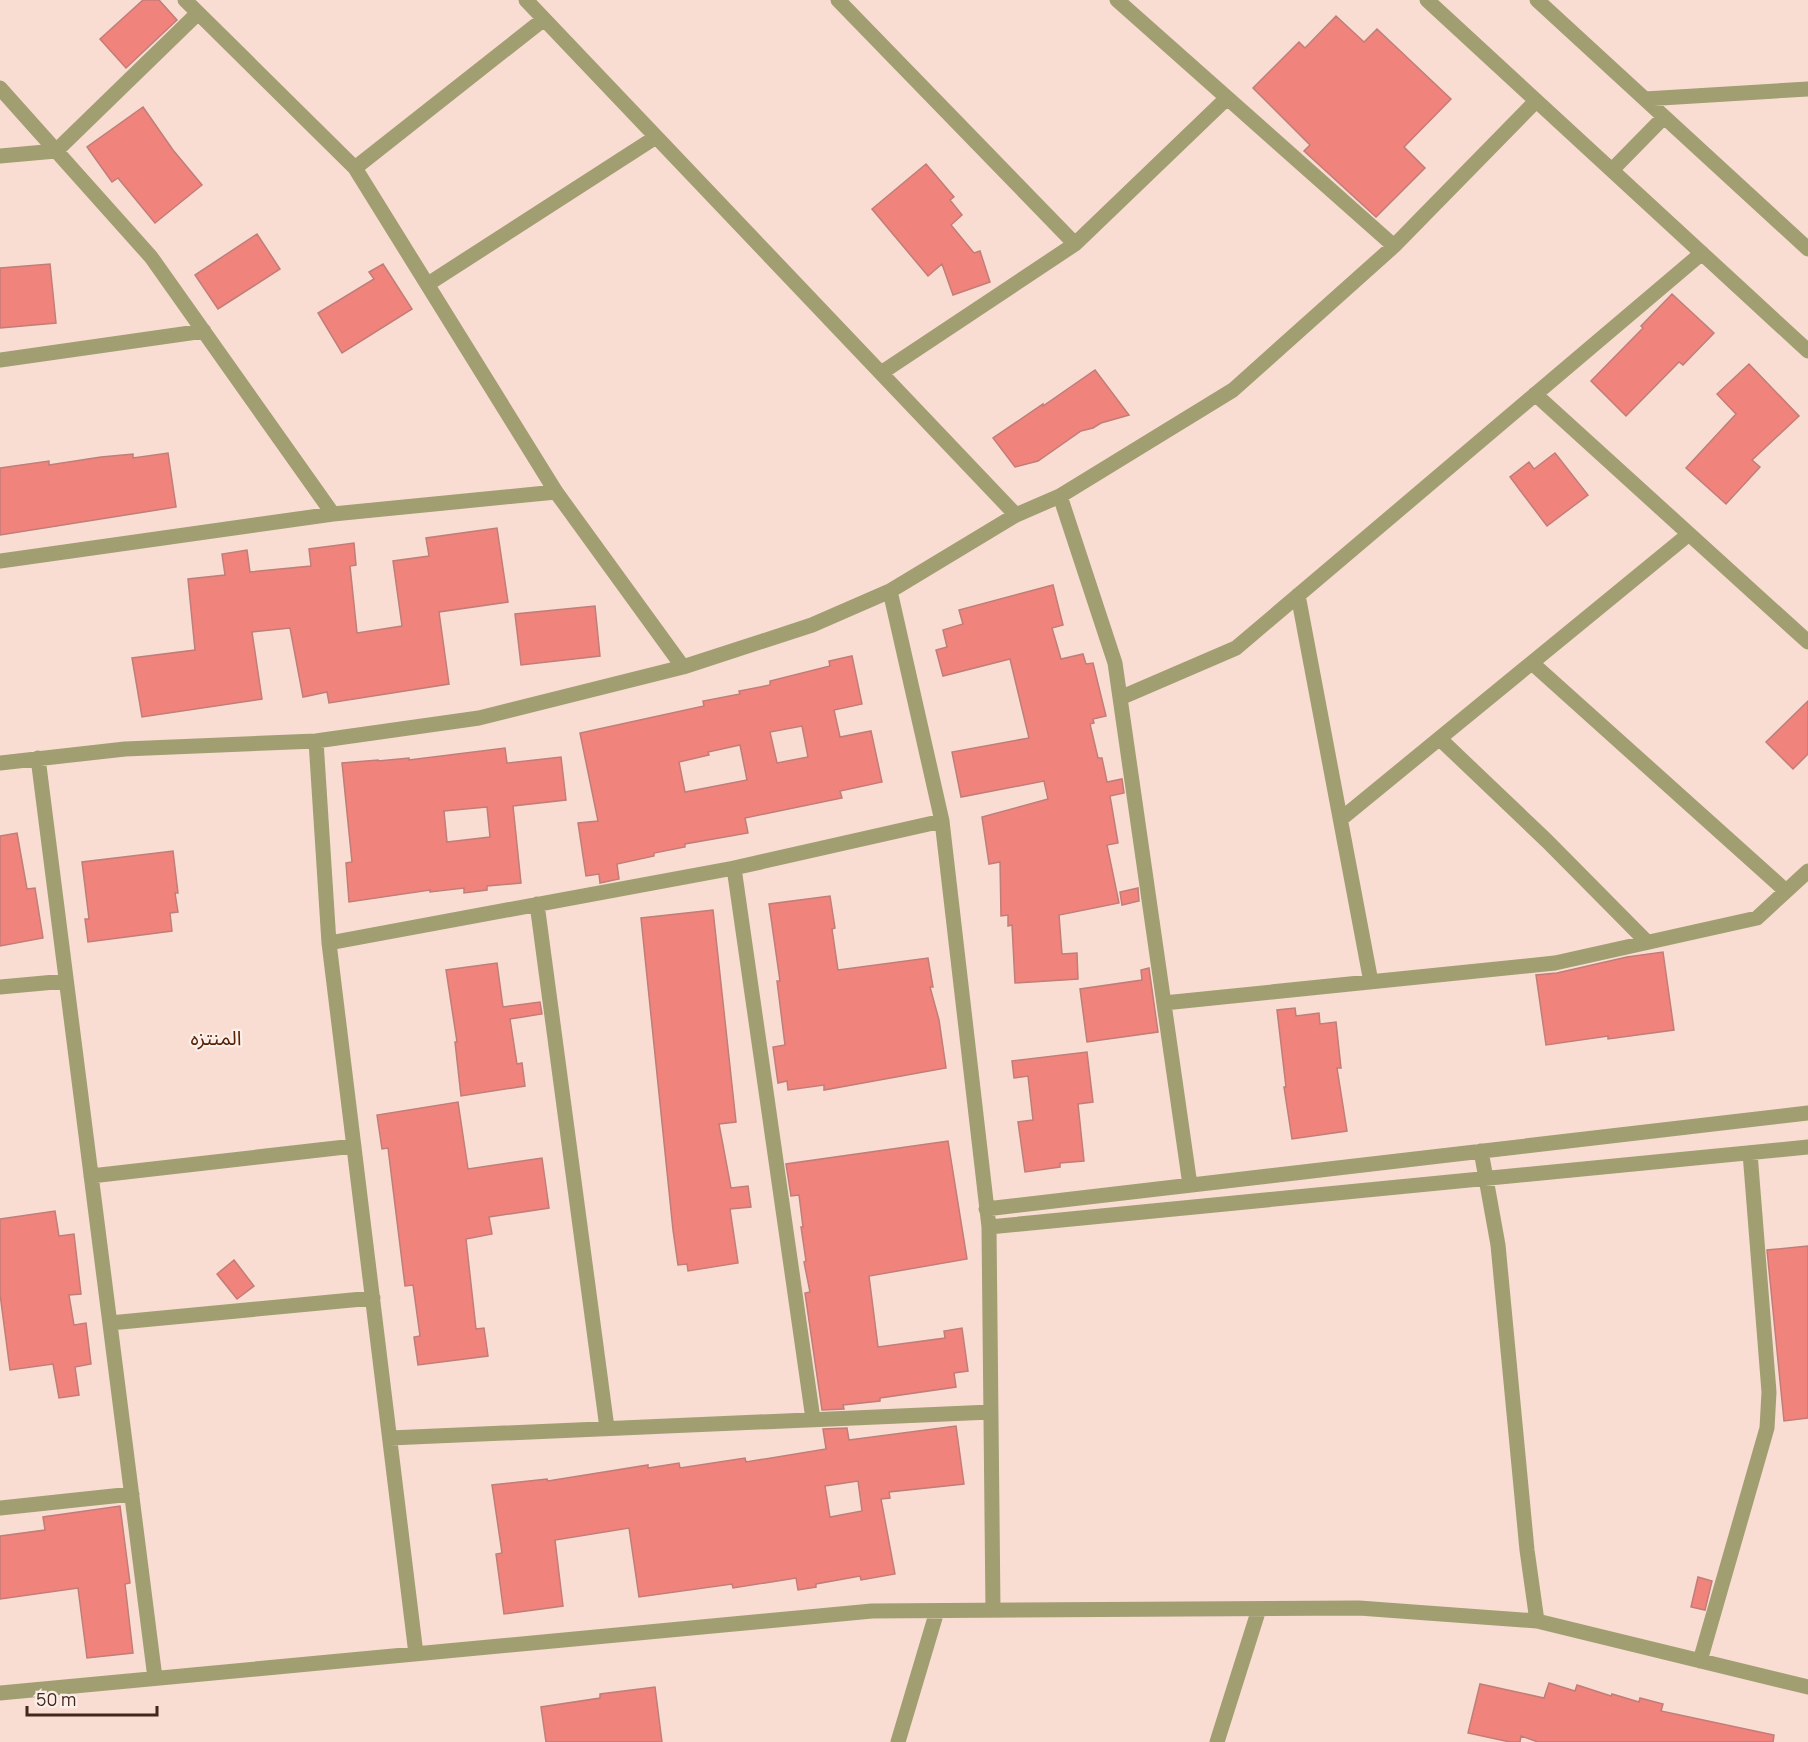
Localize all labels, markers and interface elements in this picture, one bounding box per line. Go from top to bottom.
district label: المنتزه [190,1024,242,1051]
scale bar [27,1679,158,1717]
text: 50 m [36,1687,76,1711]

